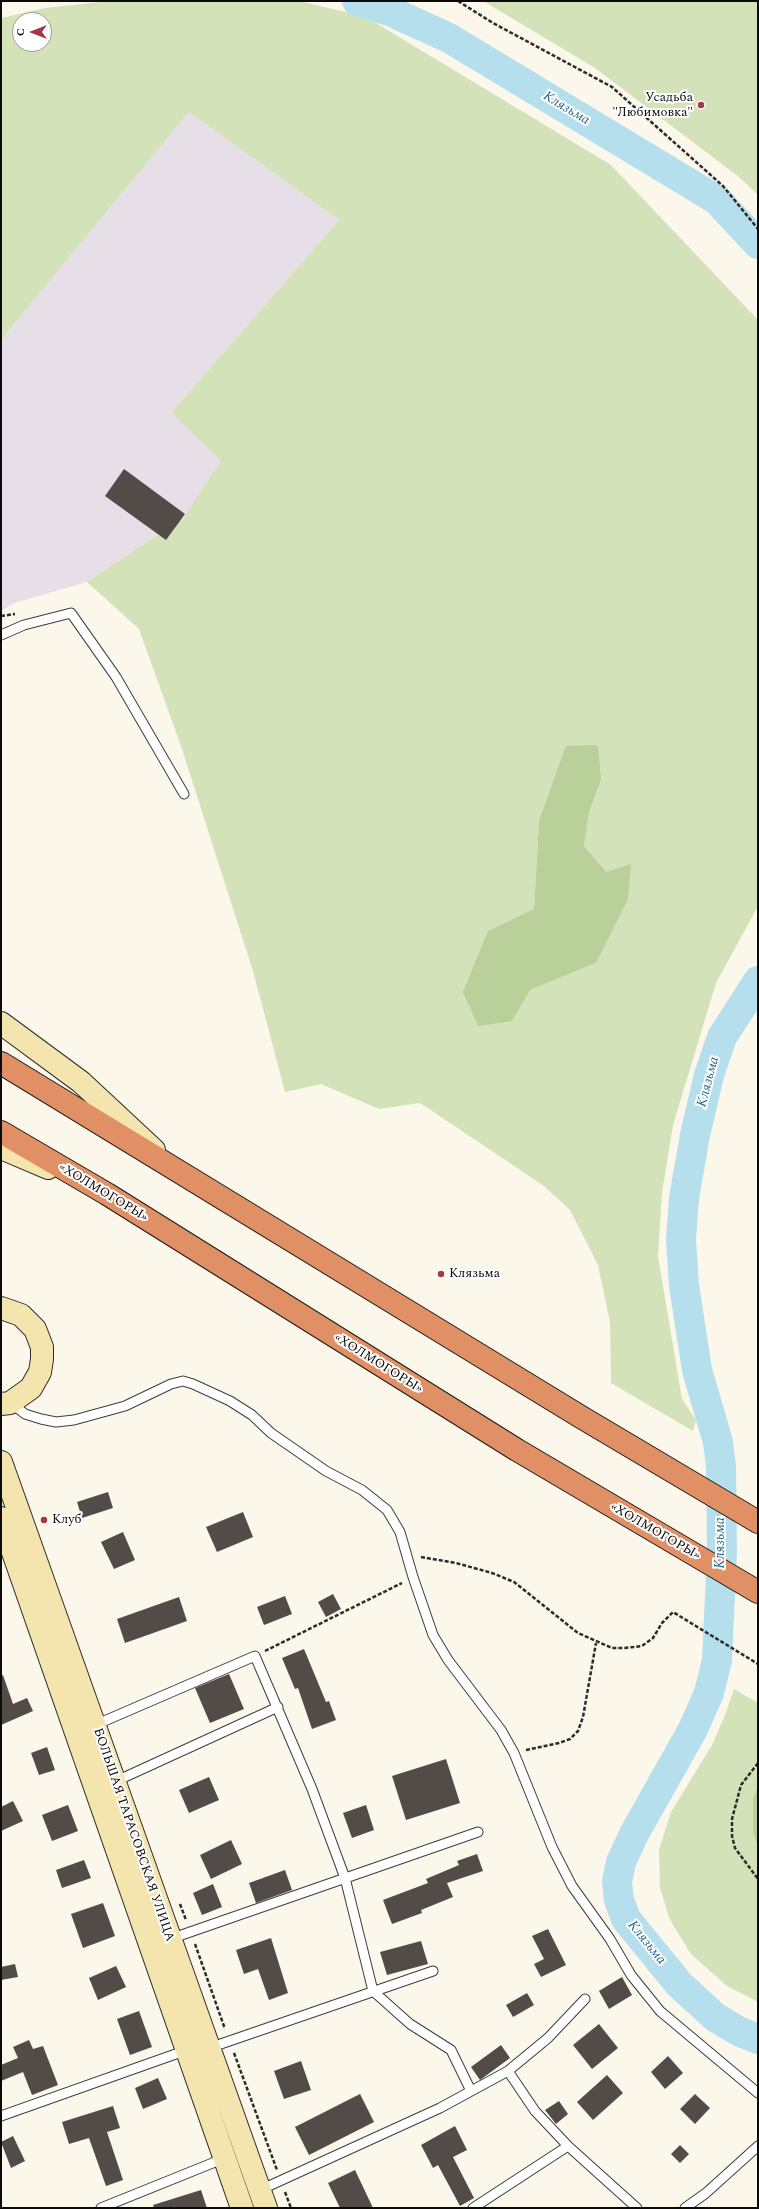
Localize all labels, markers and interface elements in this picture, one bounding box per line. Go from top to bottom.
north arrow [12,12,52,52]
text: С [12,28,29,36]
water label: Клязьма [540,89,592,129]
place label: Усадьба "Любимовка" [612,90,693,121]
marker: Усадьба "Любимовка" [696,100,706,110]
water label: Клязьма [694,1055,724,1109]
street label: «ХОЛМОГОРЫ» [56,1160,150,1226]
place label: Клязьма [449,1266,500,1282]
marker: Клязьма [436,1269,446,1279]
street label: «ХОЛМОГОРЫ» [331,1331,425,1397]
street label: «ХОЛМОГОРЫ» [607,1500,703,1564]
place label: Клуб [52,1512,82,1528]
marker: Клуб [39,1515,49,1525]
water label: Клязьма [713,1517,729,1569]
street label: БОЛЬШАЯ ТАРАСОВСКАЯ УЛИЦА [89,1726,177,1944]
water label: Клязьма [623,1918,669,1968]

